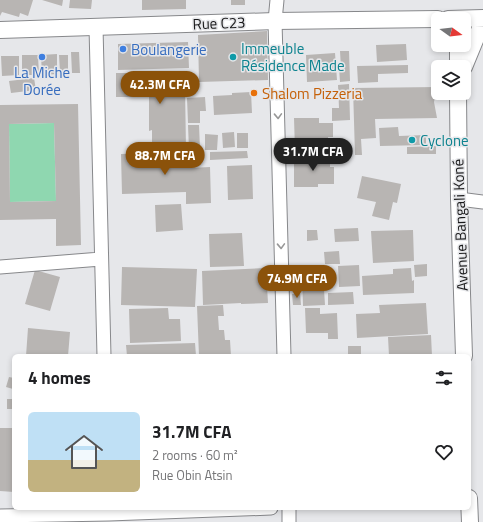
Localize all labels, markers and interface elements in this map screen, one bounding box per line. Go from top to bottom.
street label: Rue C23 [192,11,246,35]
north arrow [431,12,471,52]
map controls [431,12,471,100]
place label: Immeuble Résidence Made [241,37,344,77]
place label: Boulangerie [131,38,207,61]
marker: Boulangerie [118,44,128,54]
marker: La Miche Dorée [37,52,47,62]
marker: Immeuble Résidence Made [228,52,238,62]
button: layers [431,60,471,100]
place label: La Miche Dorée [14,61,70,101]
pin: 42.3M CFA [114,71,206,105]
text: 42.3M CFA [130,74,190,94]
place label: Shalom Pizzeria [262,82,363,105]
marker: Shalom Pizzeria [249,88,259,98]
one-way arrow [273,113,282,119]
place label: Cyclone [420,129,469,152]
marker: Cyclone [407,135,417,145]
pin: 31.7M CFA [267,138,359,172]
text: 31.7M CFA [283,141,343,161]
pin: 88.7M CFA [119,142,211,176]
text: 88.7M CFA [135,145,195,165]
street label: Avenue Bangali Koné [446,159,474,291]
one-way arrow [277,243,286,249]
pin: 74.9M CFA [251,265,343,299]
text: 74.9M CFA [267,268,327,288]
text: 4 homes [28,365,91,391]
icon: filters [433,367,455,389]
text: 31.7M CFA [152,419,231,445]
icon: home [60,428,108,476]
icon: heart [433,441,455,463]
text: 2 rooms · 60 m² [152,445,238,465]
text: Rue Obin Atsin [152,465,232,485]

